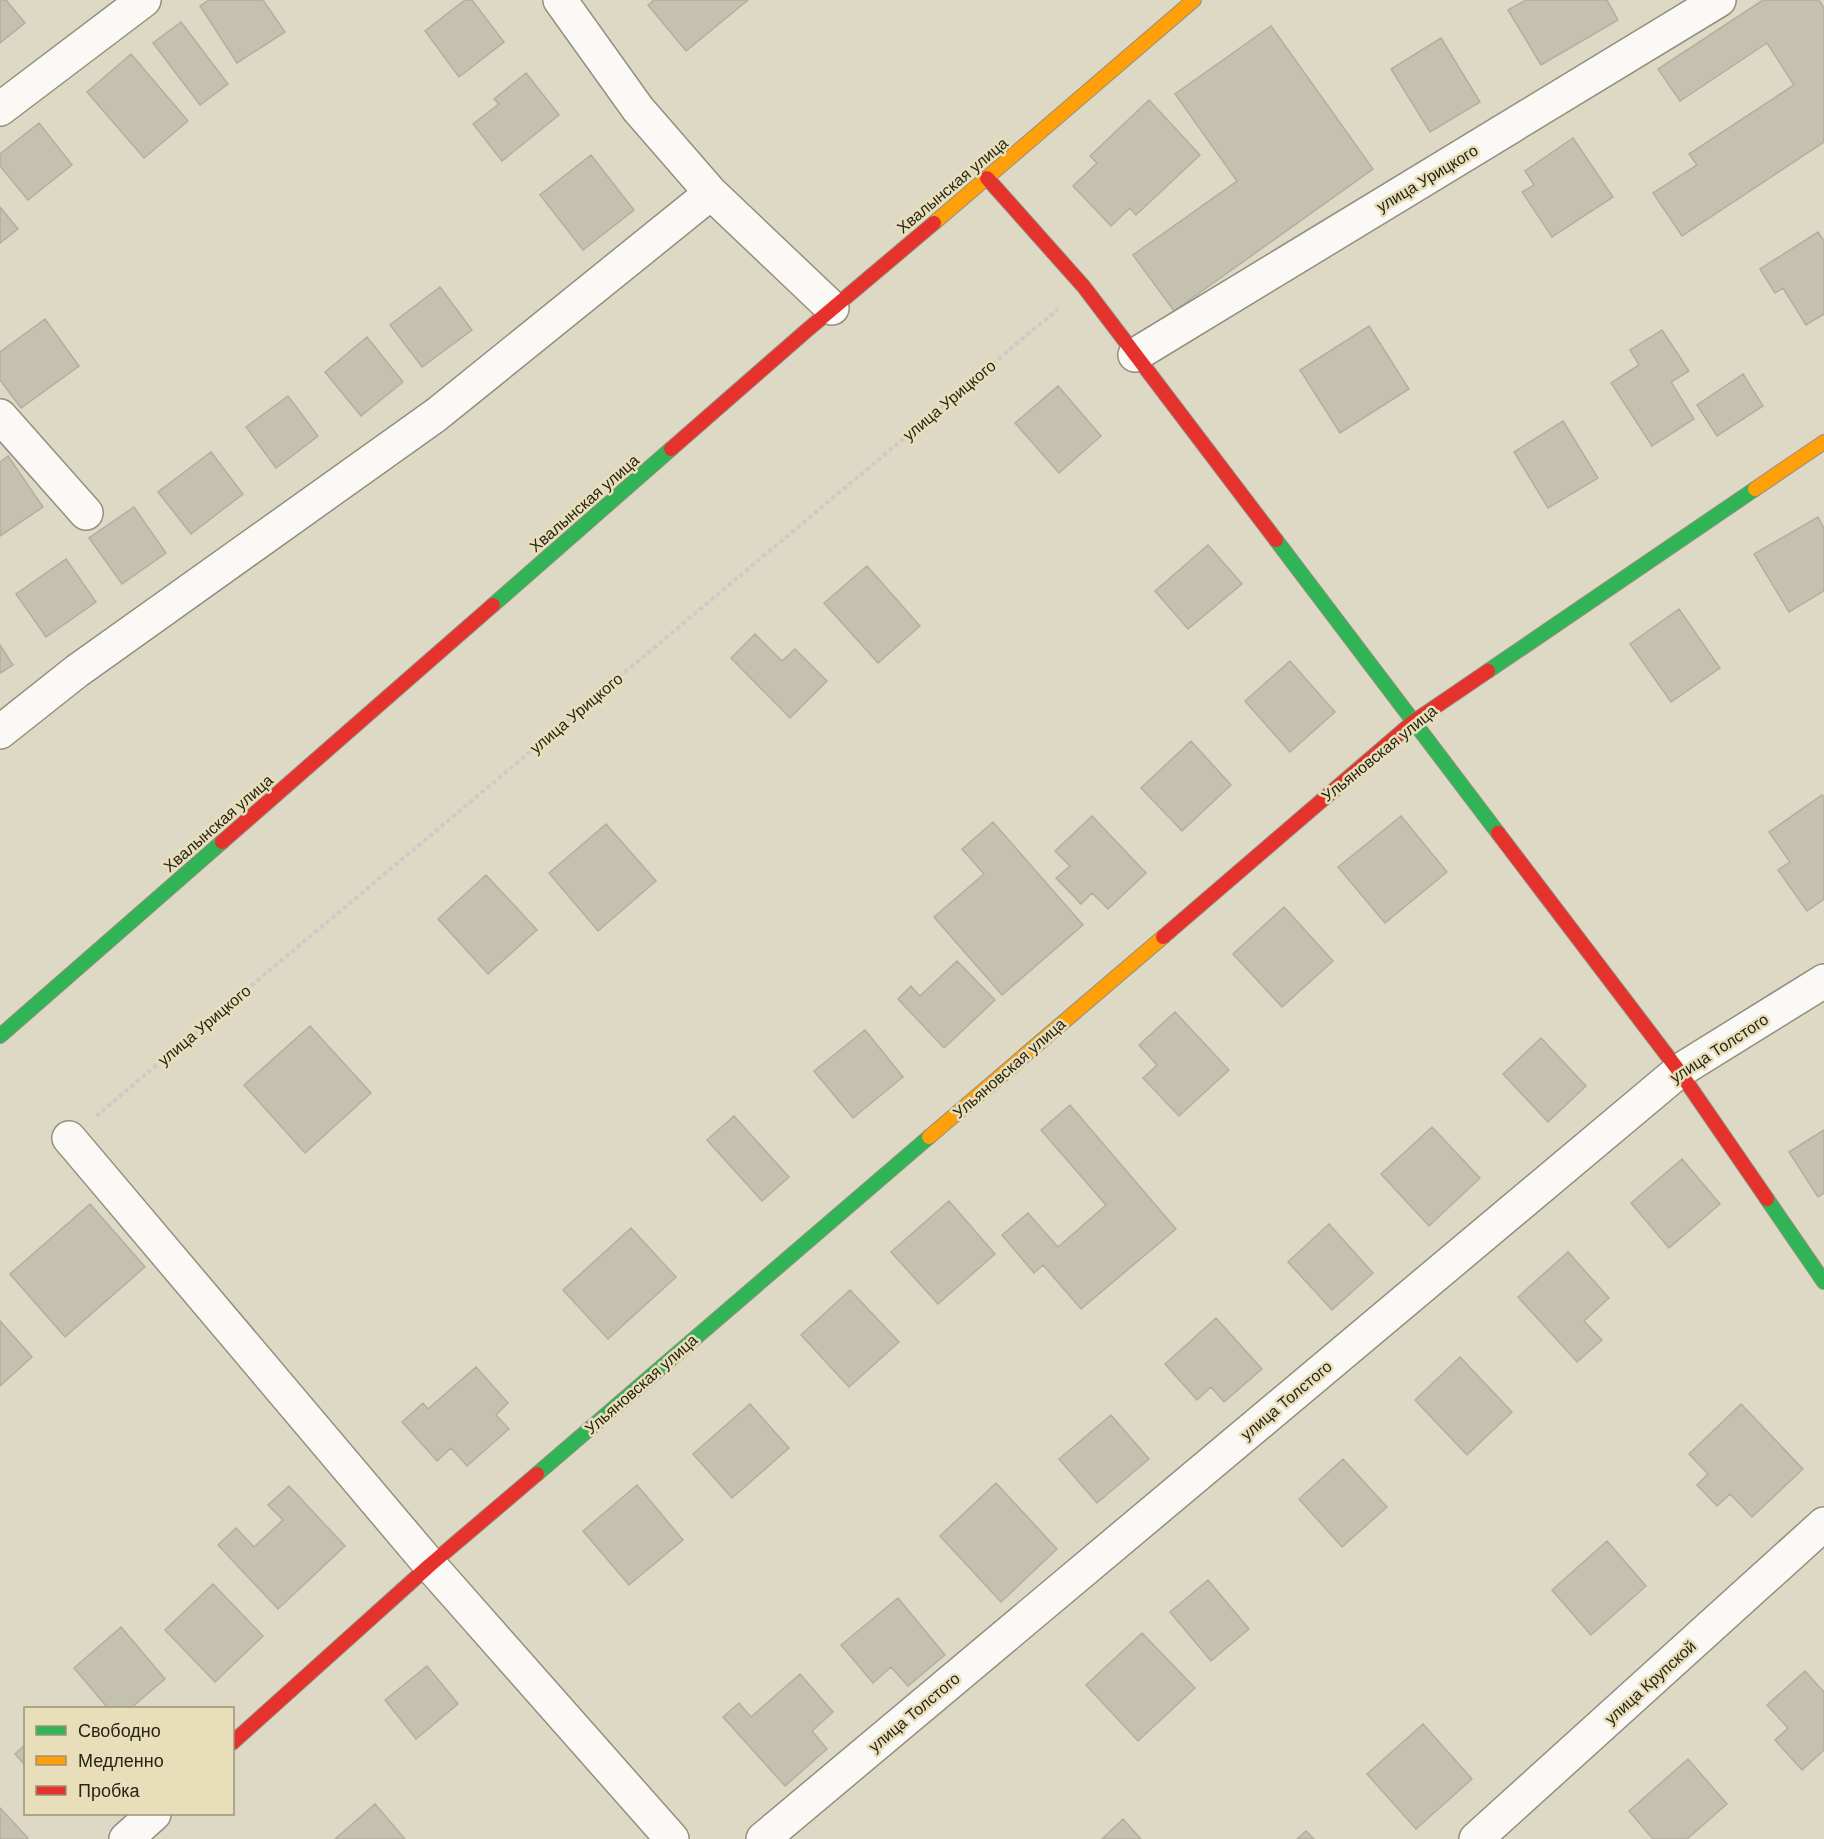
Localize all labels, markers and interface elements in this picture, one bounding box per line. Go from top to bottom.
street label: Хвалынская улица [892,133,1012,238]
street label: улица Урицкого [1372,140,1482,217]
street label: улица Урицкого [898,355,1000,445]
street label: Хвалынская улица [525,450,644,557]
street label: улица Урицкого [525,668,627,758]
street label: Ульяновская улица [1317,700,1441,806]
street label: Хвалынская улица [159,770,278,877]
street label: улица Урицкого [153,980,255,1070]
street label: улица Толстого [1666,1009,1772,1088]
street label: Ульяновская улица [949,1014,1070,1123]
street label: Ульяновская улица [581,1330,702,1439]
street label: улица Толстого [1236,1356,1336,1445]
street label: улица Крупской [1600,1636,1700,1729]
street label: улица Толстого [864,1668,964,1757]
legend [24,1707,234,1815]
text: Свободно [78,1719,161,1743]
text: Медленно [78,1749,164,1773]
text: Пробка [78,1779,141,1803]

